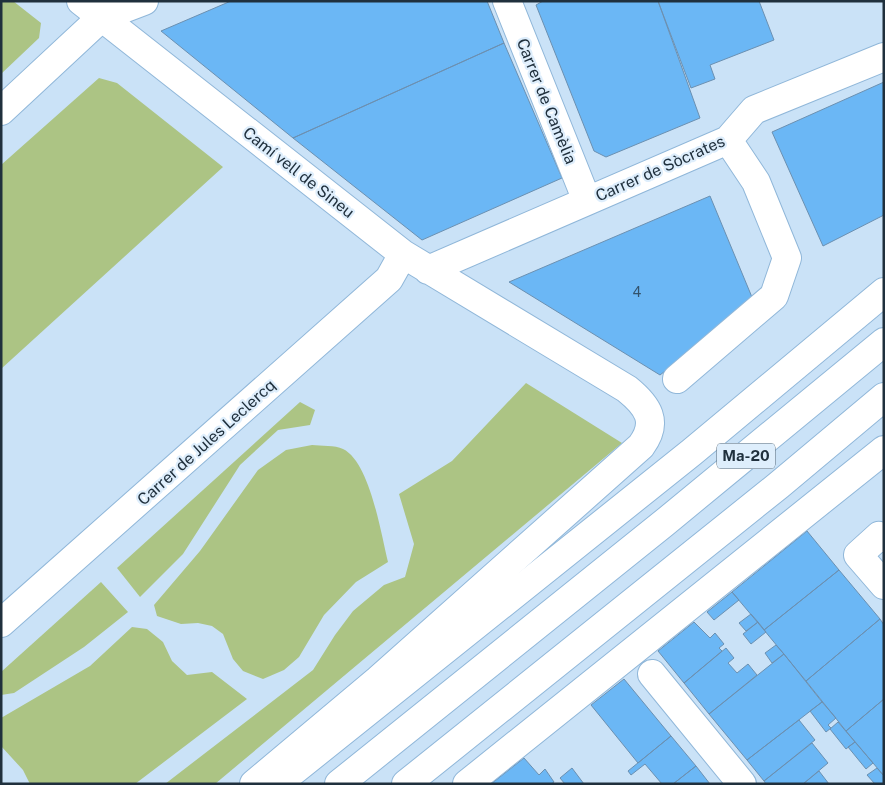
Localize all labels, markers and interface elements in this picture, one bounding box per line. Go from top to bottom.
street label: Carrer de Camèlia [513,36,580,167]
street label: Camí vell de Sineu [239,123,358,222]
street label: Carrer de Sòcrates [593,131,728,205]
house number: 4 [633,284,642,300]
street label: Carrer de Jules Leclercq [134,375,279,509]
road number: Ma-20 [717,444,775,468]

